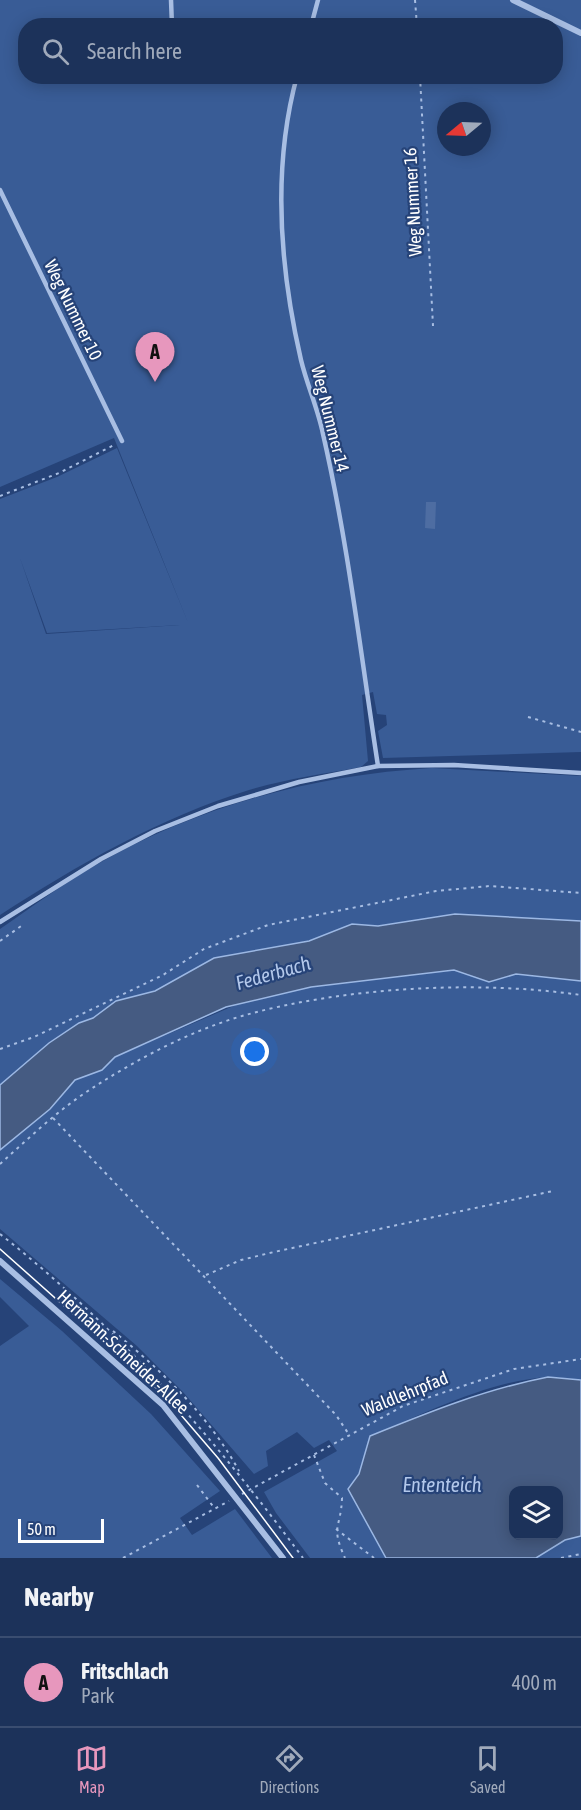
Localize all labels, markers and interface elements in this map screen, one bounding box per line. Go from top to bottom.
search box [18,18,563,84]
icon: search [39,35,72,68]
text: Search here [87,38,182,64]
north arrow [437,102,491,156]
street label: Weg Nummer 16 [399,147,426,257]
street label: Weg Nummer 10 [40,256,107,363]
pin: A [136,332,174,382]
street label: Weg Nummer 14 [307,363,354,474]
water label: Federbach [233,951,313,994]
your location [240,1037,269,1066]
street label: Hermann-Schneider-Allee [53,1285,193,1418]
street label: Waldlehrpfad [359,1367,451,1420]
water label: Ententeich [403,1473,482,1496]
map controls [509,1486,563,1540]
button: layers [509,1486,563,1540]
scale bar [18,1516,104,1544]
text: 50 m [27,1520,56,1538]
text: Nearby [24,1582,94,1612]
text: Fritschlach [81,1658,169,1684]
text: A [39,1671,48,1694]
text: 400 m [512,1671,557,1694]
text: Park [81,1684,114,1707]
tab: Map [75,1742,108,1796]
tab: Directions [259,1742,319,1796]
tab: Saved [470,1742,505,1796]

